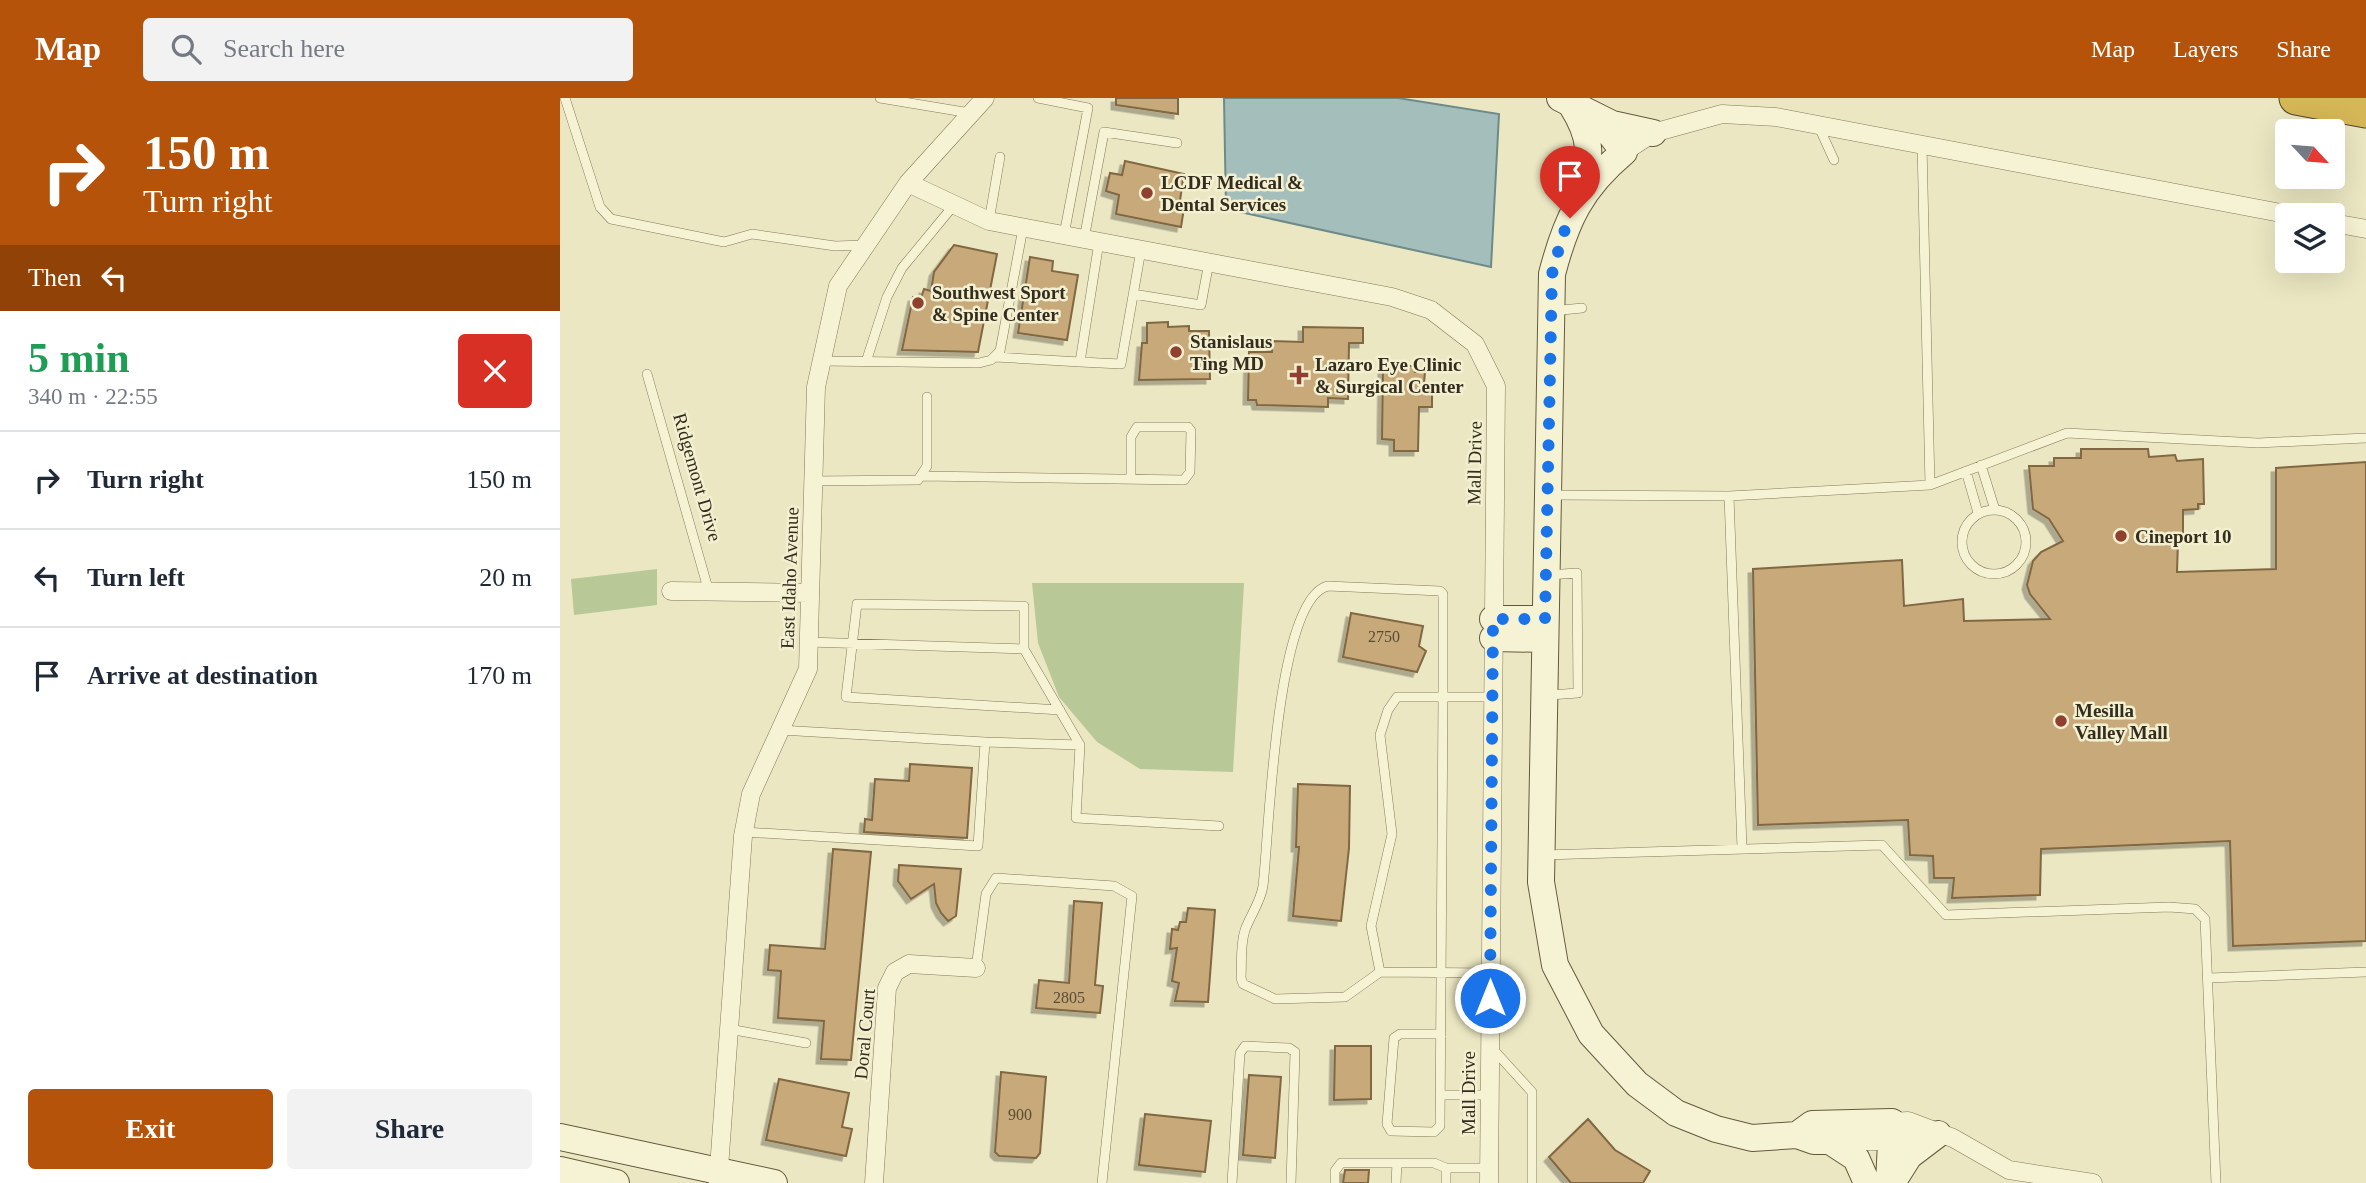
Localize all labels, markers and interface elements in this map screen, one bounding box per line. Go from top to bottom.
search box [143,18,633,81]
icon: search [167,30,205,68]
text: Map [35,31,101,67]
text: Search here [223,34,345,63]
text: Map [2091,36,2135,62]
text: Layers [2173,36,2238,62]
text: Share [2276,36,2331,62]
north arrow [2275,119,2345,189]
map controls [2275,119,2345,273]
text: 150 m [143,125,270,180]
icon: right [28,126,119,217]
pin [1540,146,1600,218]
icon: arrive [1551,157,1589,195]
place label: LCDF Medical & Dental Services [1161,172,1303,215]
text: Turn right [143,183,273,219]
marker: LCDF Medical & Dental Services [1139,185,1155,201]
button: layers [2275,203,2345,273]
icon: left [95,259,133,297]
text: Then [28,263,81,292]
place label: Southwest Sport & Spine Center [932,282,1066,325]
marker: Southwest Sport & Spine Center [910,295,926,311]
place label: Stanislaus Ting MD [1190,331,1272,374]
button: close [458,334,532,408]
text: 5 min [28,335,130,381]
marker: Stanislaus Ting MD [1168,344,1184,360]
place label: Lazaro Eye Clinic & Surgical Center [1315,354,1464,397]
marker: Lazaro Eye Clinic & Surgical Center [1289,365,1309,385]
text: 340 m · 22:55 [28,384,158,409]
street label: Ridgemont Drive [669,411,726,544]
street label: Mall Drive [1463,421,1486,505]
icon: right [28,461,66,499]
text: Turn right [87,465,204,494]
text: 150 m [466,465,532,494]
street label: East Idaho Avenue [777,507,802,649]
place label: Cineport 10 [2135,526,2232,547]
marker: Cineport 10 [2113,528,2129,544]
icon: left [28,559,66,597]
text: Turn left [87,563,185,592]
text: 20 m [479,563,532,592]
house number: 2750 [1368,628,1400,645]
icon: arrive [28,657,66,695]
text: Arrive at destination [87,661,318,690]
text: 170 m [466,661,532,690]
place label: Mesilla Valley Mall [2075,700,2168,743]
marker: Mesilla Valley Mall [2053,713,2069,729]
position arrow [1453,961,1527,1035]
street label: Doral Court [850,987,879,1080]
house number: 2805 [1053,989,1085,1006]
street label: Mall Drive [1458,1051,1479,1135]
button: Exit [28,1089,273,1169]
button: Share [287,1089,532,1169]
house number: 900 [1008,1106,1032,1123]

